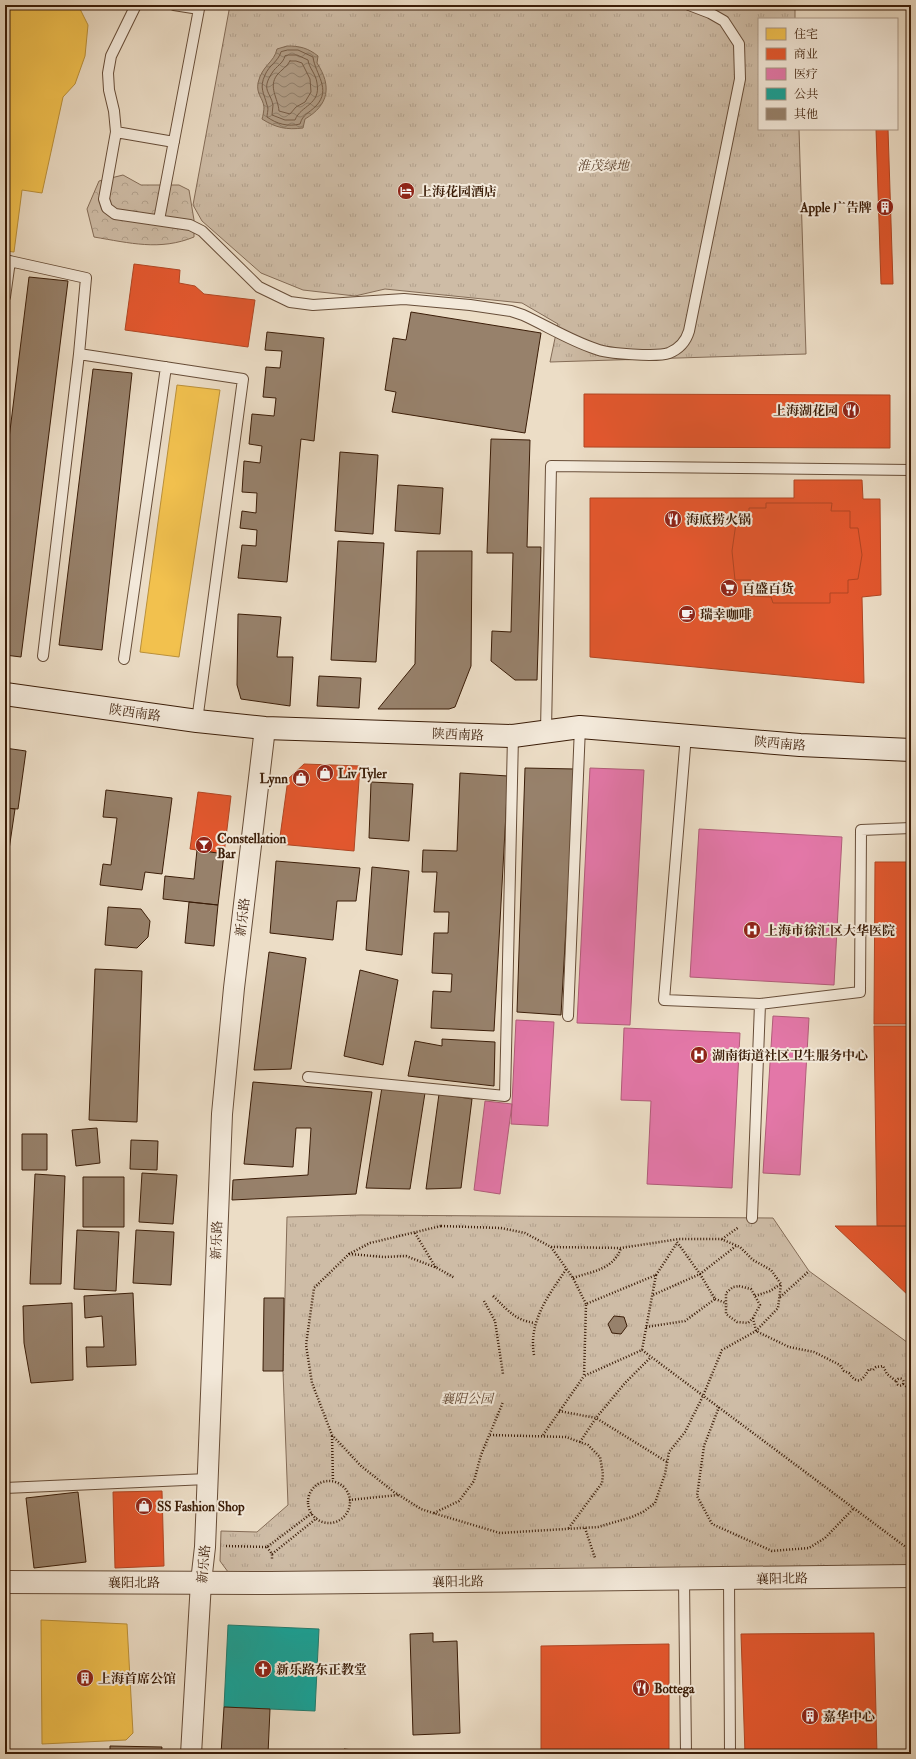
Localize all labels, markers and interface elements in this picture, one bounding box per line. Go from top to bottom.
legend [758,18,898,130]
text: 住宅 [794,27,818,42]
text: 商业 [794,47,818,62]
text: 医疗 [794,67,818,82]
text: 公共 [794,87,818,102]
text: 其他 [794,107,818,122]
park label: 淮茂绿地 [577,158,631,174]
hotel icon: 上海花园酒店 [396,181,416,201]
place label: 上海花园酒店 [419,184,497,200]
building icon: Apple 广告牌 [875,197,895,217]
place label: Apple 广告牌 [799,200,872,217]
restaurant icon: 上海湖花园 [841,400,861,420]
place label: 上海湖花园 [773,403,838,419]
restaurant icon: 海底捞火锅 [663,509,683,529]
place label: 海底捞火锅 [686,512,751,528]
supermarket icon: 百盛百货 [719,578,739,598]
place label: 百盛百货 [742,581,794,597]
cafe icon: 瑞幸咖啡 [677,604,697,624]
place label: 瑞幸咖啡 [700,607,752,623]
street label: 陕西南路 [108,701,162,725]
street label: 陕西南路 [432,726,484,744]
street label: 陕西南路 [753,734,807,754]
shop icon: Liv Tyler [315,763,335,783]
place label: Liv Tyler [338,766,388,783]
shop icon: Lynn [291,768,311,788]
place label: Lynn [260,771,288,788]
place label: Constellation Bar [217,831,286,862]
bar icon: Constellation Bar [194,835,214,855]
street label: 新乐路 [233,897,253,937]
hospital icon: 上海市徐汇区大华医院 [742,920,762,940]
place label: 上海市徐汇区大华医院 [765,923,895,939]
hospital icon: 湖南街道社区卫生服务中心 [689,1045,709,1065]
place label: 湖南街道社区卫生服务中心 [712,1048,868,1064]
street label: 新乐路 [208,1220,226,1260]
park label: 襄阳公园 [441,1391,495,1407]
shop icon: SS Fashion Shop [134,1496,154,1516]
place label: SS Fashion Shop [157,1499,245,1516]
street label: 新乐路 [194,1544,214,1584]
street label: 襄阳北路 [756,1571,808,1587]
street label: 襄阳北路 [432,1574,484,1590]
street label: 襄阳北路 [108,1575,160,1591]
church icon: 新乐路东正教堂 [253,1659,273,1679]
place label: 新乐路东正教堂 [276,1662,367,1678]
building icon: 上海首席公馆 [75,1668,95,1688]
place label: 上海首席公馆 [98,1671,176,1687]
restaurant icon: Bottega [631,1678,651,1698]
place label: Bottega [654,1681,695,1698]
building icon: 嘉华中心 [800,1706,820,1726]
place label: 嘉华中心 [823,1709,875,1725]

